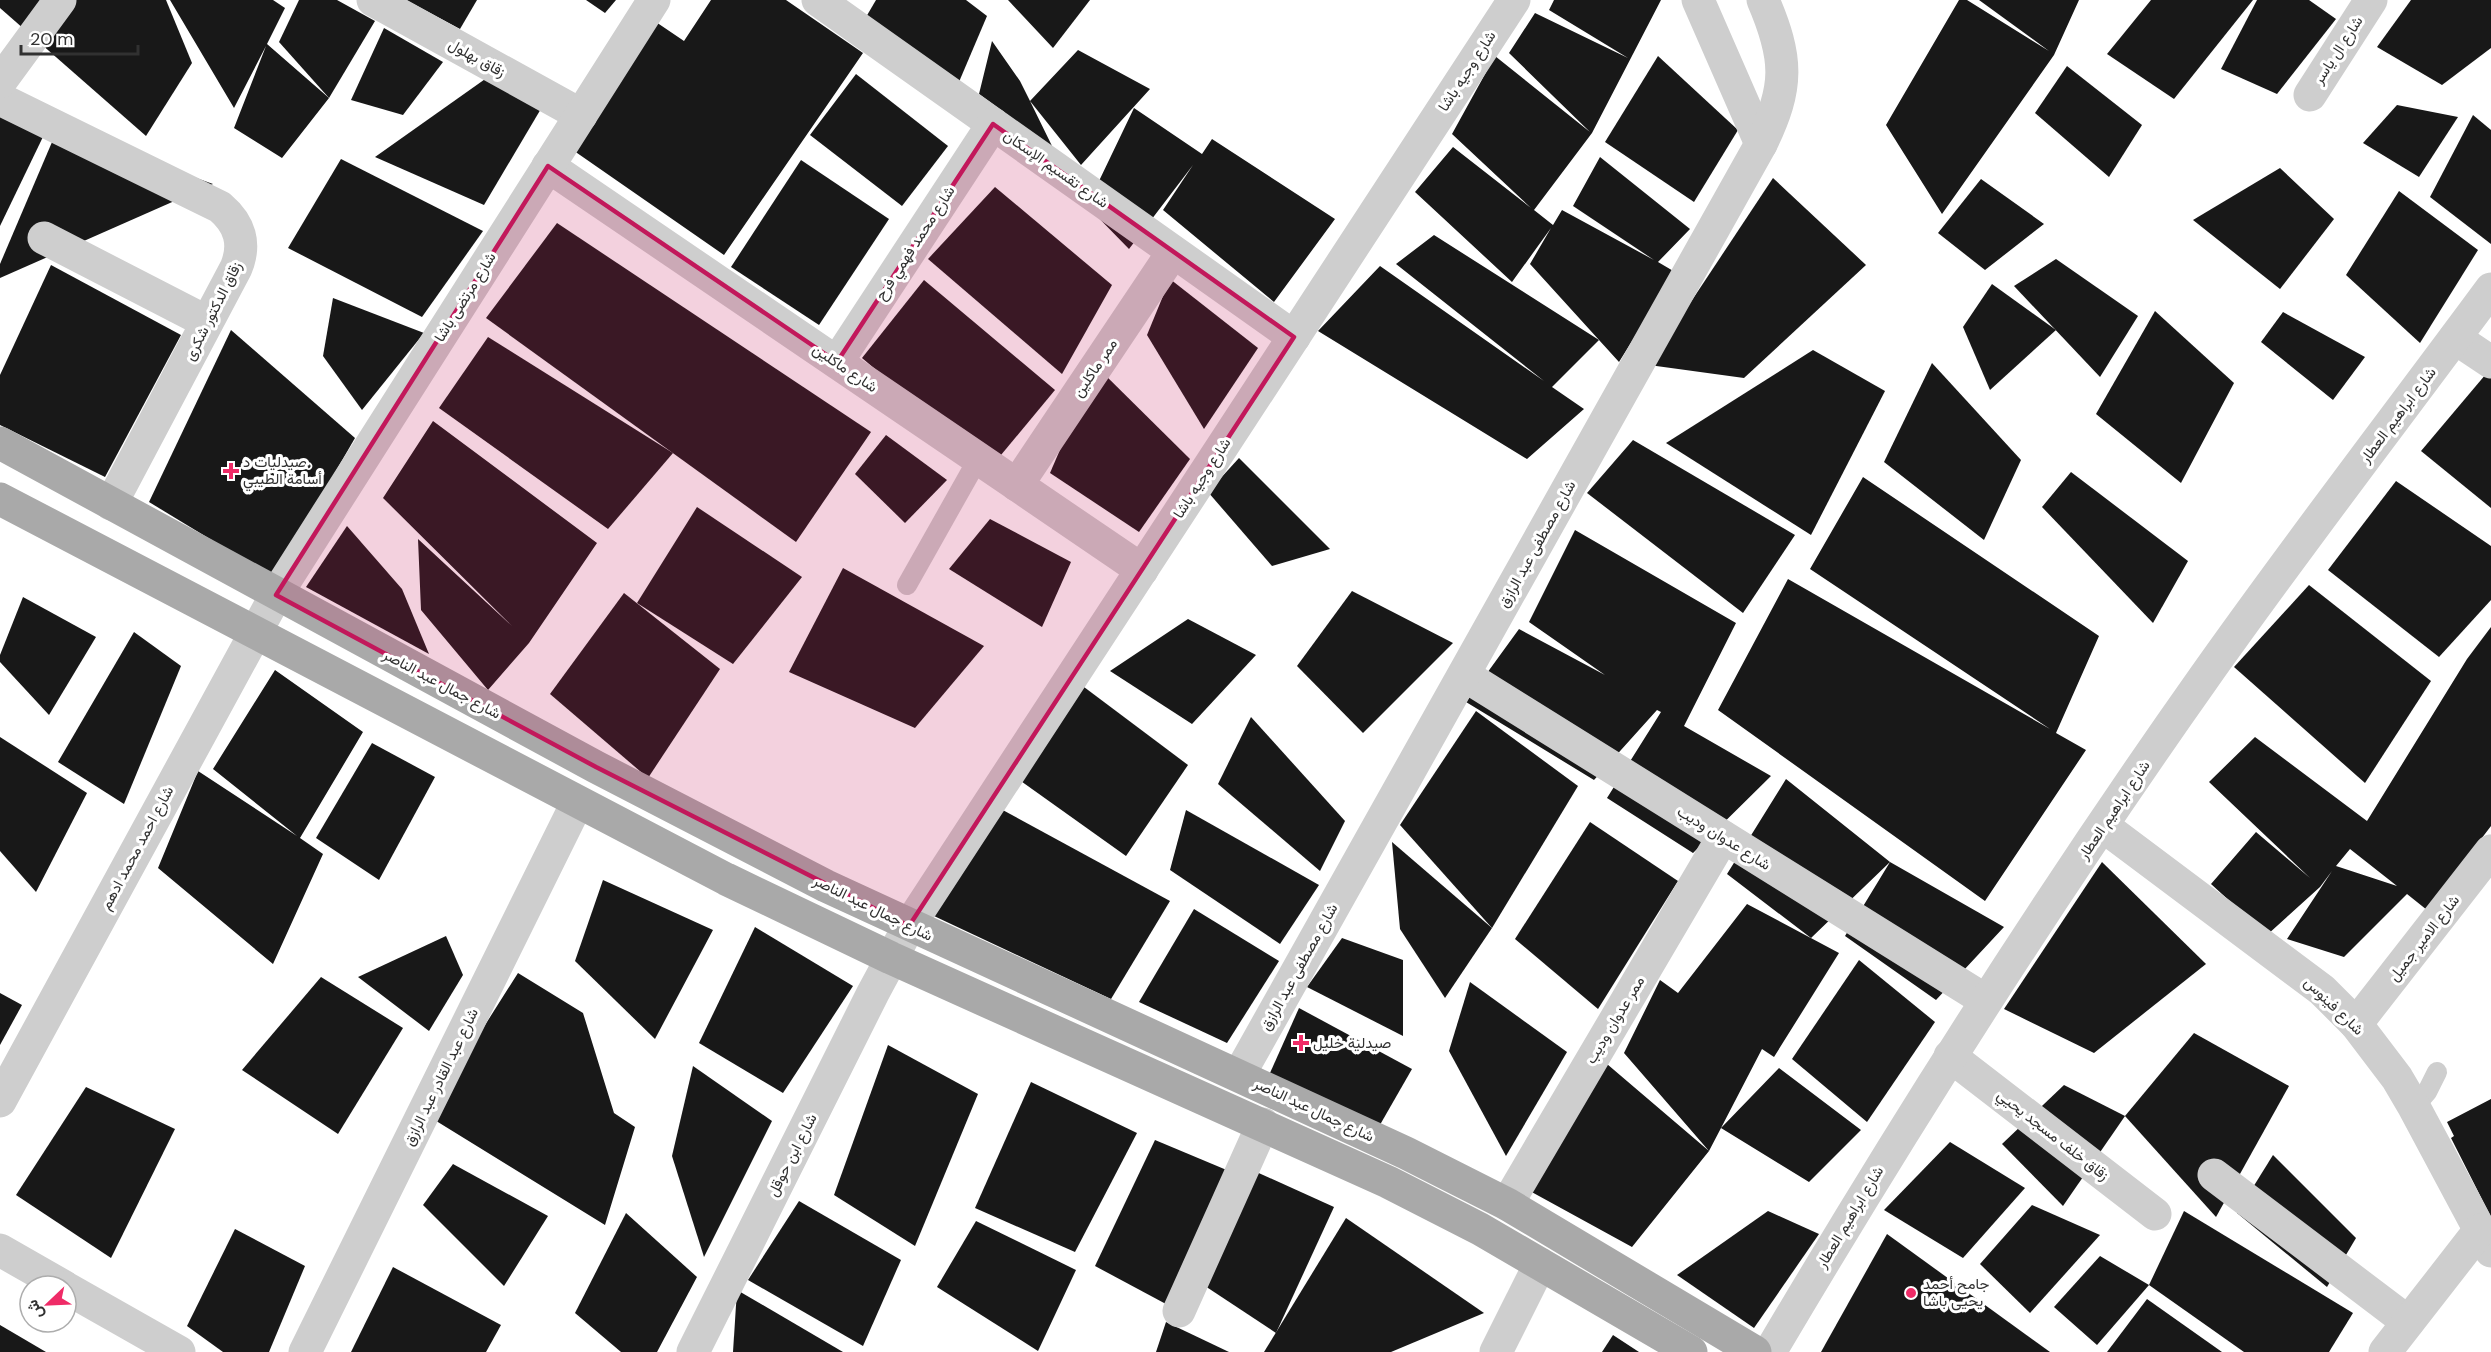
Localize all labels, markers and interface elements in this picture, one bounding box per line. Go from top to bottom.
street label: شارع ال ياسر [2308,12,2368,89]
scale bar [21,18,138,56]
text: 20 m [30,27,73,51]
street label: شارع وجيه باشا [1434,27,1501,116]
street label: زقاق بهلول [445,34,509,82]
street label: شارع تقسيم الإسكان [999,125,1113,214]
street label: شارع محمد فهمي فرح [871,182,962,306]
street label: شارع مرتضى باشا [429,248,502,346]
street label: زقاق الدكتور شكرى [179,258,247,364]
street label: ممر ماكلين [1068,335,1122,401]
street label: شارع ماكلين [808,339,882,398]
street label: شارع ابراهيم العطار [2355,363,2442,468]
street label: شارع وجيه باشا [1169,434,1236,523]
place label: صيدليات د. أسامة الطيبي [243,452,322,492]
marker: صيدليات د. أسامة الطيبي [224,464,238,478]
street label: شارع مصطفى عبد الرازق [1494,477,1581,612]
street label: شارع جمال عبد الناصر [378,644,504,724]
street label: شارع ابراهيم العطار [2073,757,2155,865]
street label: شارع احمد محمد ادهم [96,782,179,914]
street label: شارع عدوان وديب [1673,801,1775,876]
street label: شارع جمال عبد الناصر [809,870,936,947]
street label: شارع الامير جميل [2384,891,2465,986]
street label: شارع مصطفى عبد الرازق [1256,900,1343,1035]
street label: ممر عدوان وديب [1581,972,1649,1068]
street label: شارع فينوس [2299,972,2368,1040]
street label: شارع عبد القادر عبد الرازق [399,1005,484,1150]
place label: صيدلية خليل [1313,1033,1391,1053]
marker: صيدلية خليل [1294,1036,1308,1050]
street label: شارع جمال عبد الناصر [1249,1073,1377,1148]
street label: زقاق خلف مسجد يحيي [1991,1085,2113,1187]
street label: شارع ابن حوقل [763,1110,822,1200]
street label: شارع ابراهيم العطار [1811,1162,1889,1273]
north arrow [18,1274,78,1334]
place label: جامح أحمد يحيى باشا [1923,1274,1989,1311]
marker: جامح أحمد يحيى باشا [1904,1286,1918,1300]
text: ش [21,1297,48,1323]

